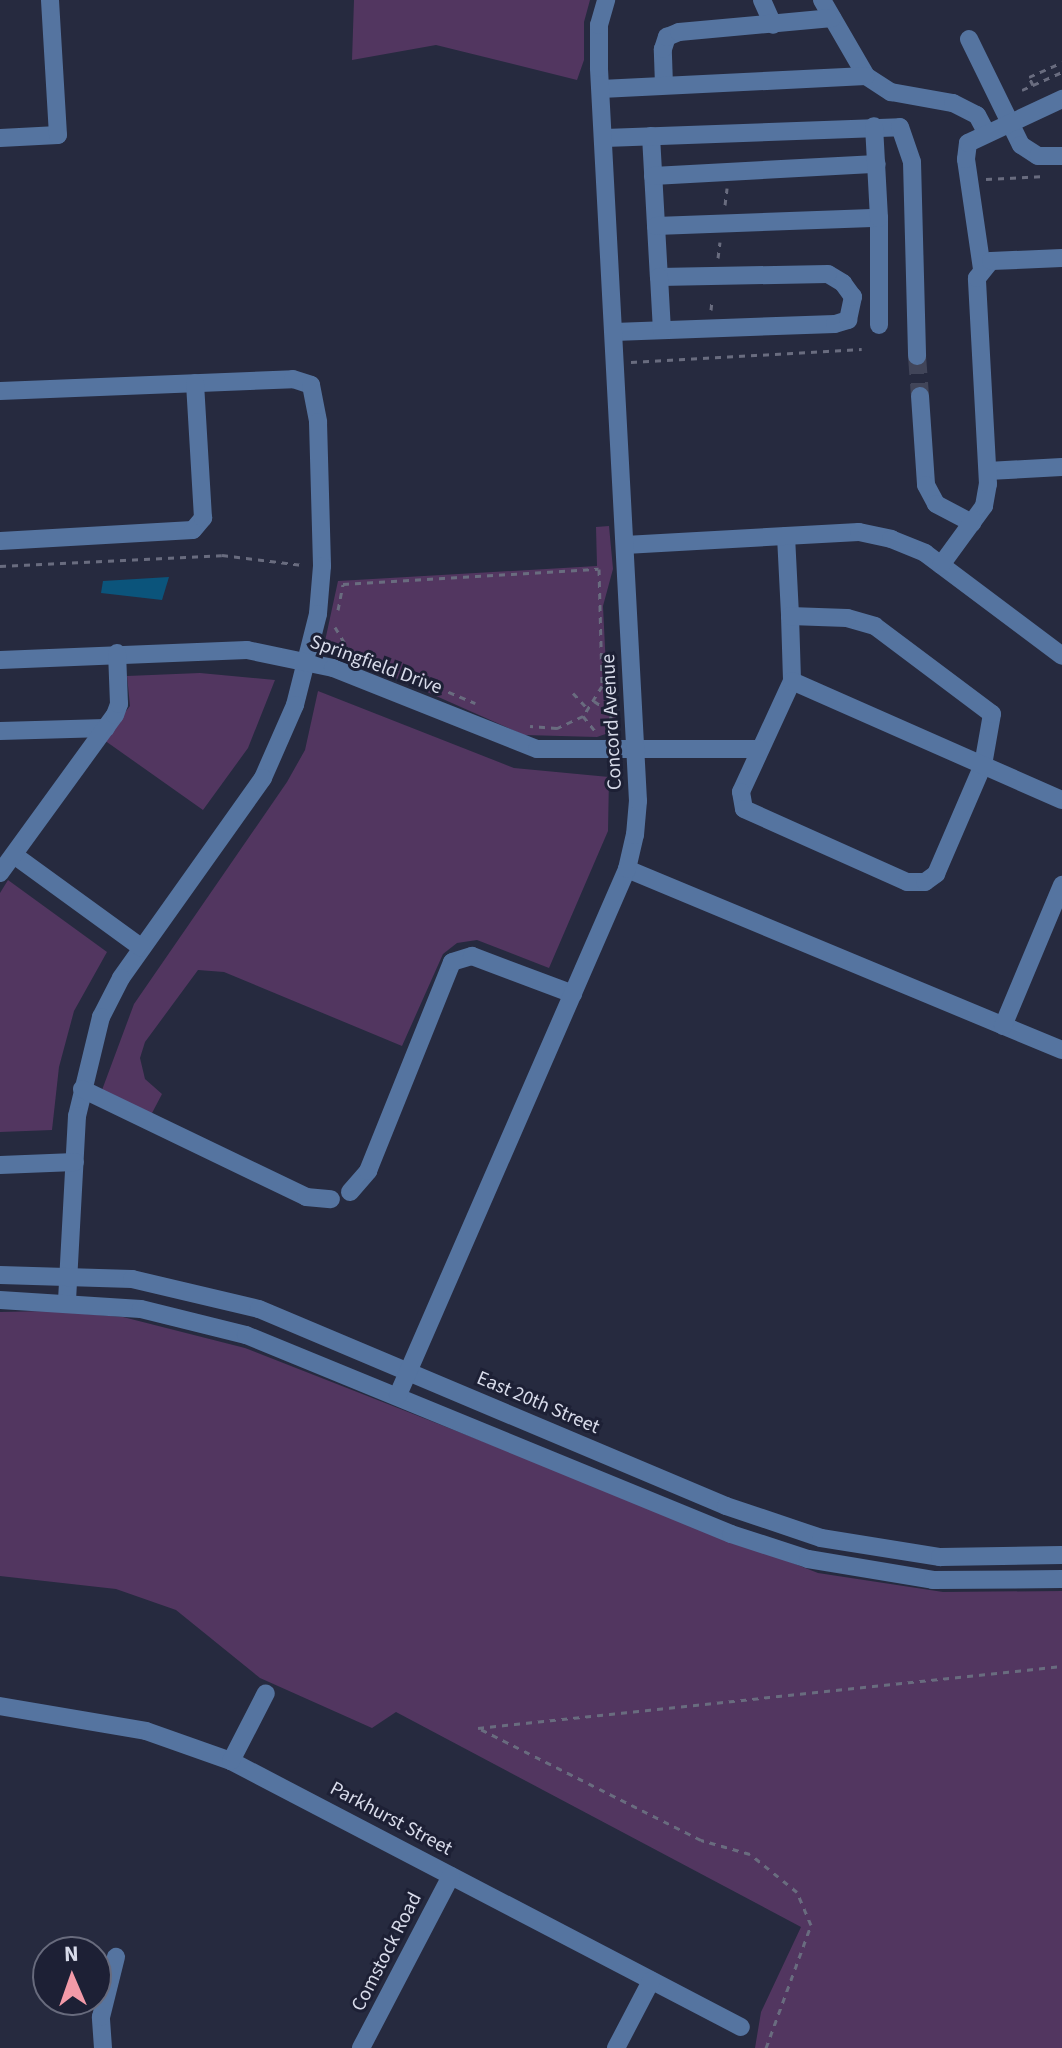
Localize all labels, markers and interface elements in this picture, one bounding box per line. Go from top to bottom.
street label: Springfield Drive [307,630,445,700]
street label: Concord Avenue [596,653,628,791]
street label: East 20th Street [473,1366,603,1440]
street label: Parkhurst Street [326,1777,456,1861]
street label: Comstock Road [347,1889,427,2015]
north arrow [32,1936,112,2016]
text: N [63,1938,79,1970]

